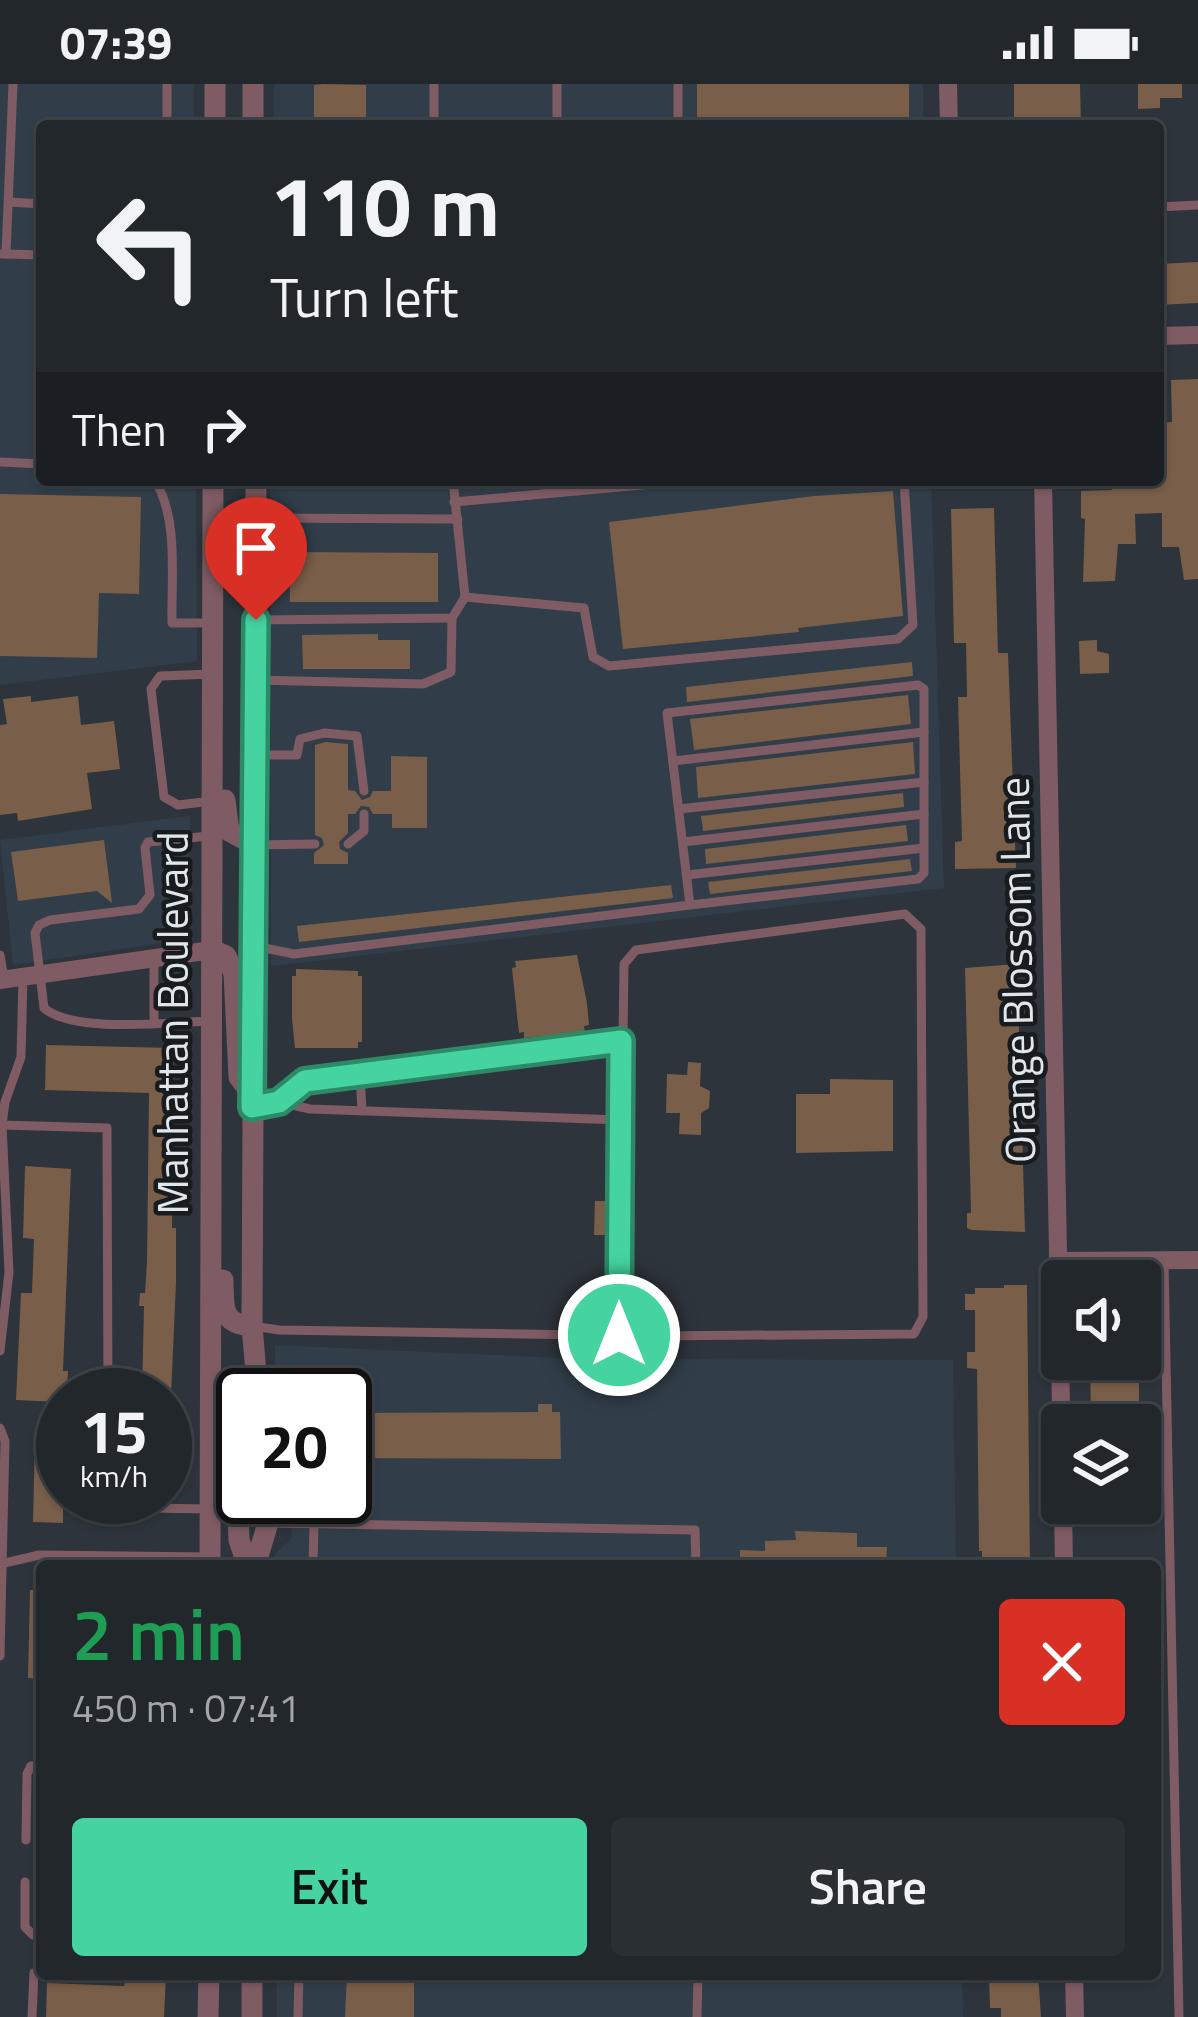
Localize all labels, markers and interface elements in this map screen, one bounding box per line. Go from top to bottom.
text: 07:39 [60,8,172,76]
text: 110 m [270,141,500,269]
icon: left [72,168,228,324]
text: Turn left [270,256,459,338]
text: Then [72,395,167,463]
icon: right [191,396,257,462]
pin [205,497,307,620]
icon: arrive [223,515,289,581]
street label: Orange Blossom Lane [981,776,1051,1164]
street label: Manhattan Boulevard [140,832,204,1214]
map controls [1041,1260,1161,1524]
button: sound [1041,1260,1161,1380]
position arrow [556,1272,682,1398]
speed limit sign: 20 [216,1368,372,1524]
text: 15 [80,1385,148,1476]
button: layers [1041,1404,1161,1524]
text: km/h [80,1453,148,1499]
text: 2 min [72,1578,245,1688]
button: close [999,1599,1125,1725]
text: 450 m · 07:41 [72,1678,300,1737]
button: Exit [72,1818,587,1956]
button: Share [611,1818,1125,1956]

